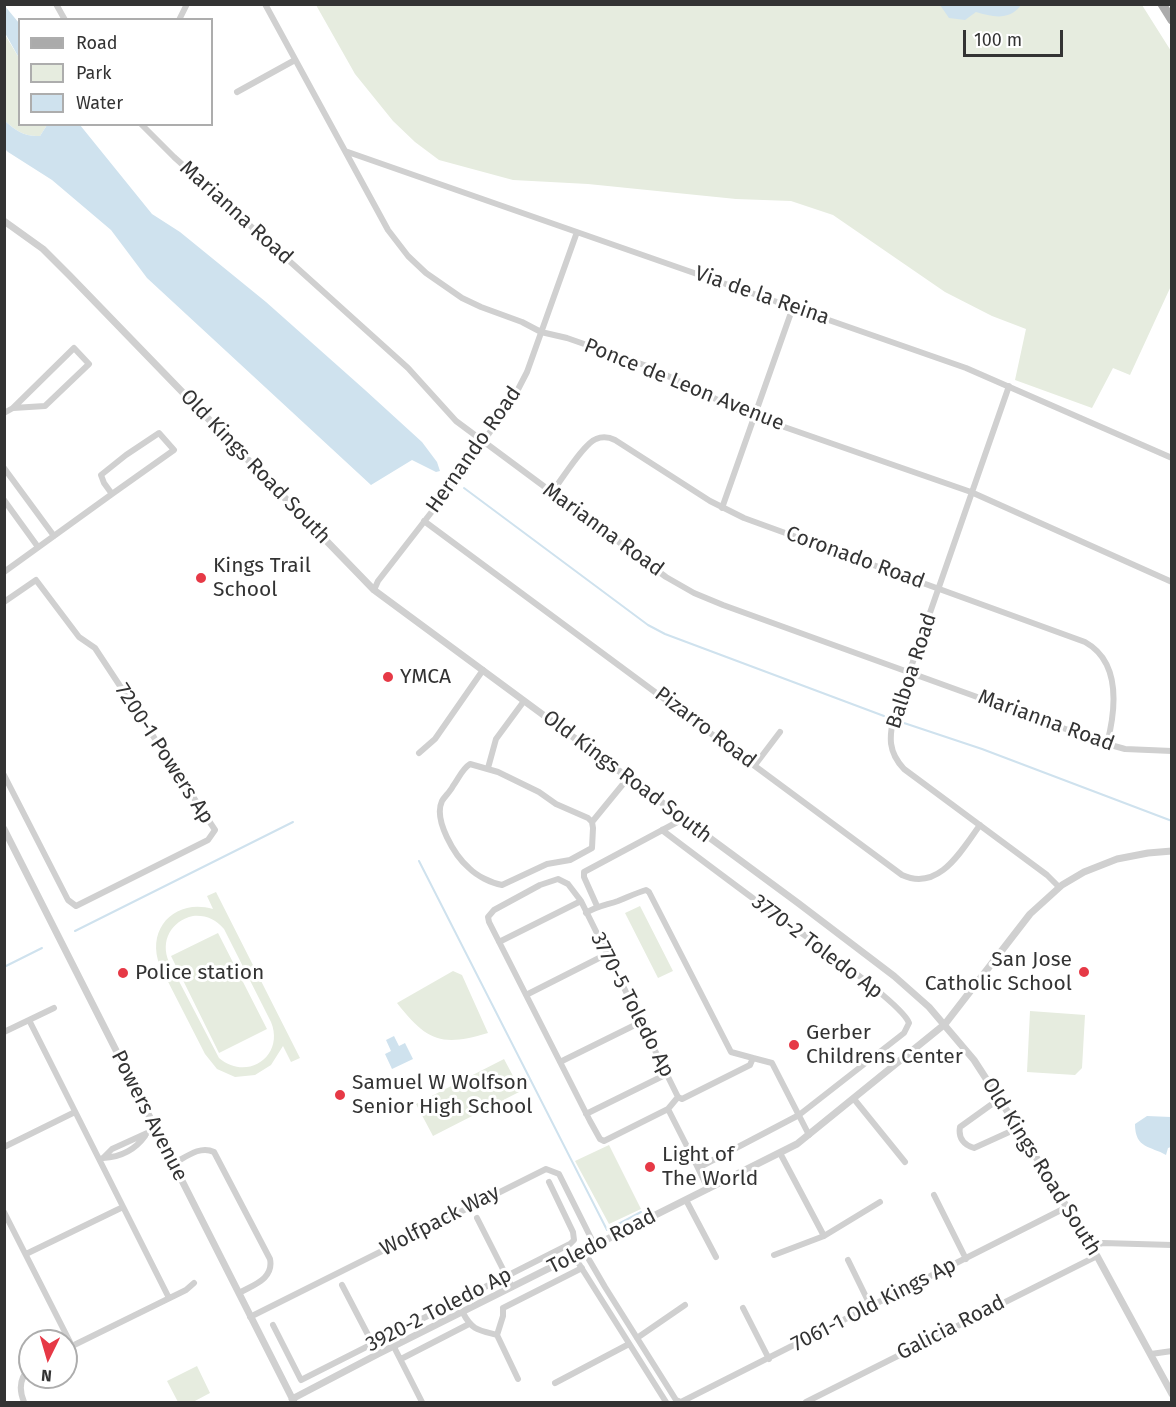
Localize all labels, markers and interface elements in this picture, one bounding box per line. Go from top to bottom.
legend [18,18,213,126]
scale bar [966,18,1066,56]
text: 100 m [974,29,1022,51]
text: Road [76,32,118,54]
text: Park [76,62,111,84]
text: Water [76,92,123,114]
street label: Marianna Road [174,156,298,270]
street label: Via de la Reina [691,261,833,331]
street label: Ponce de Leon Avenue [580,333,788,437]
street label: Hernando Road [421,382,527,518]
street label: Old Kings Road South [175,384,335,550]
street label: Marianna Road [538,478,668,582]
street label: Coronado Road [782,521,928,595]
place label: Kings Trail School [213,553,311,603]
marker: Kings Trail School [194,571,208,585]
street label: Balboa Road [881,610,943,732]
place label: YMCA [400,664,451,690]
marker: YMCA [381,670,395,684]
street label: 7200-1 Powers Ap [109,679,219,829]
street label: Pizarro Road [649,682,761,774]
street label: Marianna Road [974,685,1118,757]
street label: Old Kings Road South [537,705,717,849]
street label: 3770-2 Toledo Ap [746,889,888,1005]
street label: 3770-5 Toledo Ap [585,928,679,1082]
place label: San Jose Catholic School [925,947,1072,997]
place label: Police station [135,960,264,986]
marker: San Jose Catholic School [1077,965,1091,979]
marker: Police station [116,966,130,980]
place label: Gerber Childrens Center [806,1020,963,1070]
marker: Gerber Childrens Center [787,1038,801,1052]
street label: Powers Avenue [105,1046,193,1186]
place label: Samuel W Wolfson Senior High School [352,1070,533,1120]
street label: Old Kings Road South [976,1073,1106,1261]
marker: Samuel W Wolfson Senior High School [333,1088,347,1102]
place label: Light of The World [662,1142,758,1192]
marker: Light of The World [643,1160,657,1174]
street label: Wolfpack Way [376,1180,504,1262]
street label: Toledo Road [544,1204,660,1280]
street label: 7061-1 Old Kings Ap [787,1253,961,1357]
street label: 3920-2 Toledo Ap [362,1262,516,1358]
street label: Galicia Road [893,1290,1009,1366]
north arrow [18,1329,78,1389]
text: N [40,1366,53,1385]

